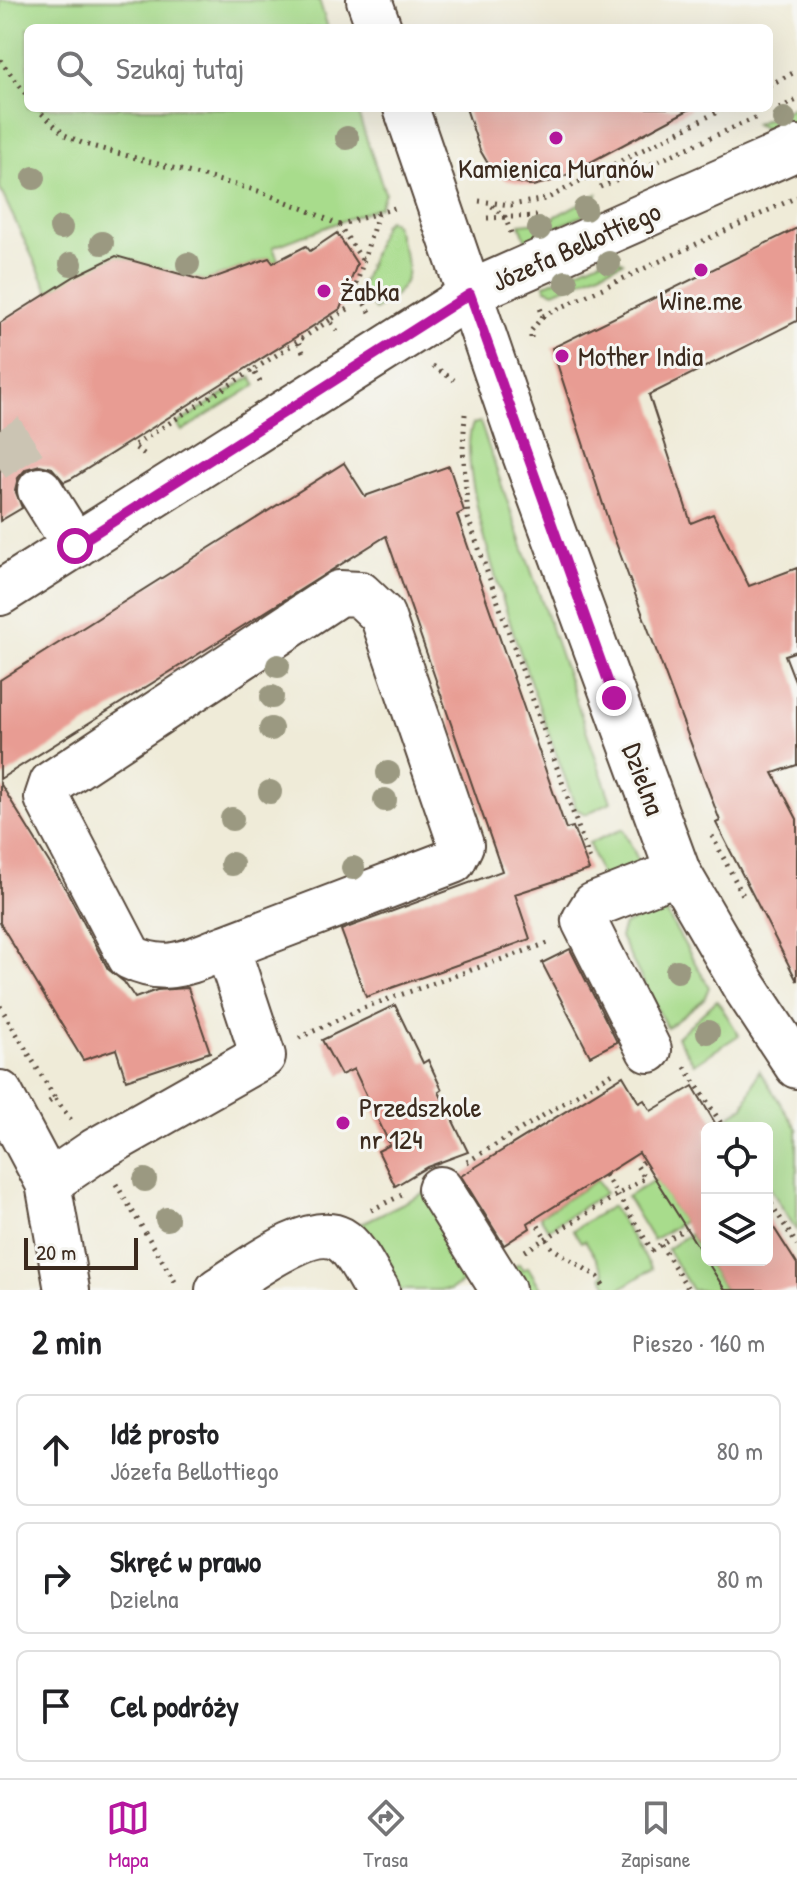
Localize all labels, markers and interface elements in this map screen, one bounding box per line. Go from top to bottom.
search box [24,24,773,112]
icon: search [52,46,96,90]
text: Szukaj tutaj [116,48,244,88]
marker: Kamienica Muranów [547,129,565,147]
place label: Kamienica Muranów [458,149,654,187]
street label: Józefa Bellottiego [485,192,667,300]
marker: Wine.me [692,261,710,279]
place label: Żabka [340,272,399,310]
place label: Wine.me [659,281,743,319]
marker: Żabka [315,282,333,300]
place label: Mother India [578,337,703,375]
marker: Mother India [553,347,571,365]
route start [57,528,93,564]
route end [596,680,632,716]
street label: Dzielna [614,738,674,820]
place label: Przedszkole nr 124 [359,1088,482,1158]
marker: Przedszkole nr 124 [334,1114,352,1132]
map controls [701,1122,773,1266]
button: locate [701,1122,773,1194]
button: layers [701,1194,773,1266]
scale bar [24,1234,138,1270]
text: 20 m [36,1237,76,1267]
text: 2 min [32,1319,102,1365]
text: Pieszo · 160 m [632,1325,765,1360]
text: Idź prosto [110,1413,219,1453]
icon: ahead [34,1428,78,1472]
text: 80 m [716,1433,763,1468]
text: Józefa Bellottiego [110,1453,278,1488]
text: Skręć w prawo [110,1541,261,1581]
icon: right [34,1556,78,1600]
text: 80 m [716,1561,763,1596]
text: Dzielna [110,1581,179,1616]
icon: arrive [34,1684,78,1728]
text: Cel podróży [110,1686,239,1726]
tab: Mapa [106,1796,150,1874]
tab: Trasa [363,1796,408,1874]
tab: Zapisane [621,1796,691,1874]

